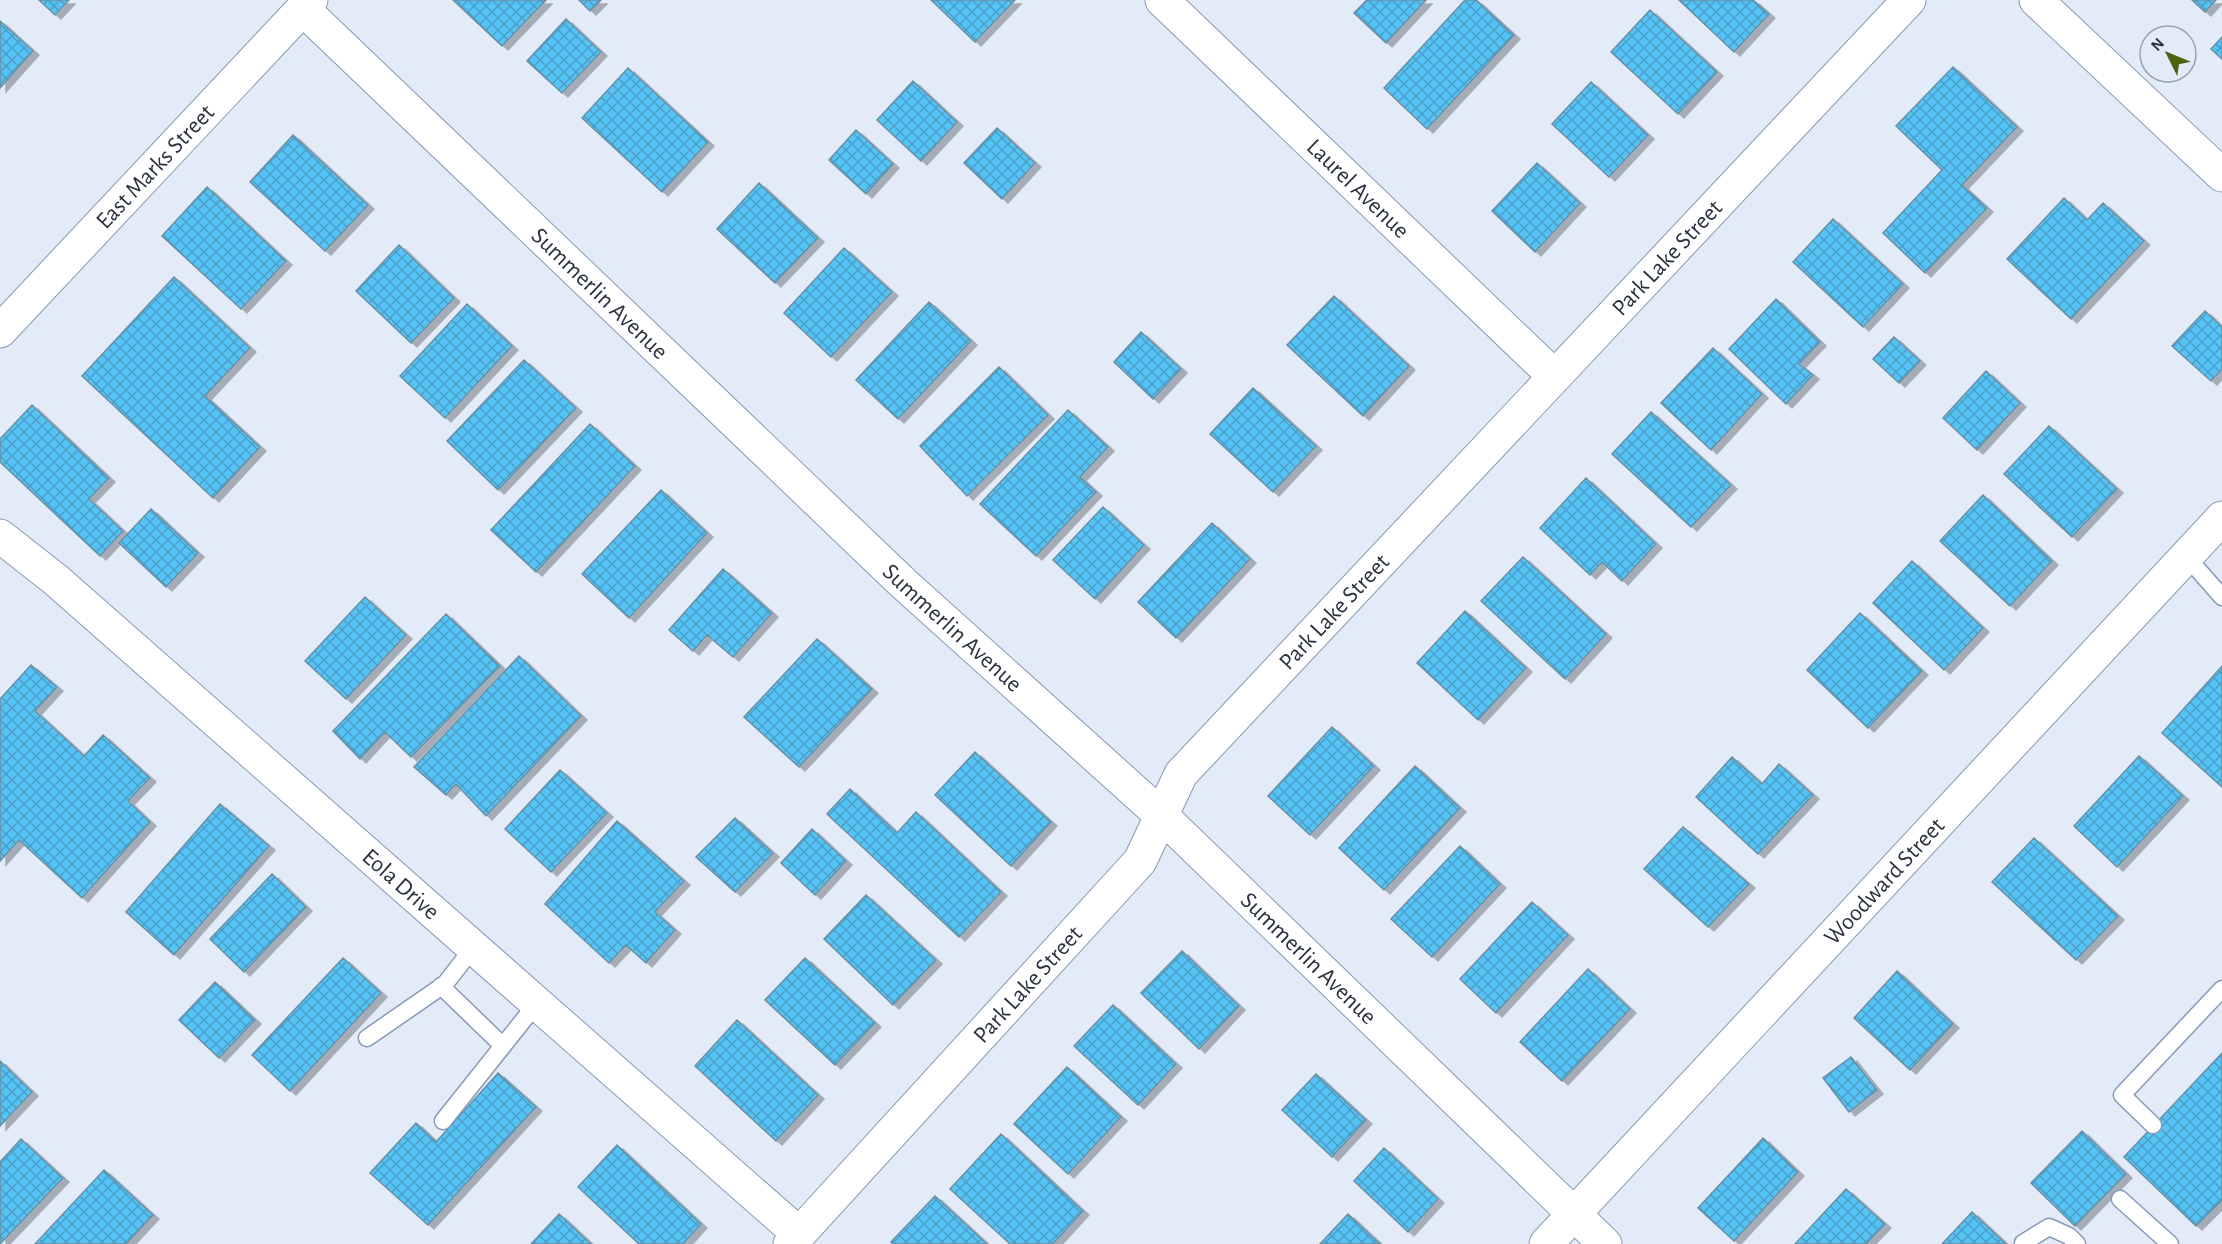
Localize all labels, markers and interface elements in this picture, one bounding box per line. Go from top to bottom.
north arrow [2138,24,2198,84]
text: N [2148,35,2167,54]
street label: East Marks Street [92,100,219,234]
street label: Laurel Avenue [1302,135,1413,243]
street label: Park Lake Street [1608,196,1727,321]
street label: Summerlin Avenue [527,223,672,364]
street label: Park Lake Street [1275,550,1394,675]
street label: Summerlin Avenue [878,559,1026,697]
street label: Woodward Street [1820,813,1950,950]
street label: Eola Drive [357,845,444,925]
street label: Summerlin Avenue [1236,888,1381,1029]
street label: Park Lake Street [969,922,1087,1048]

